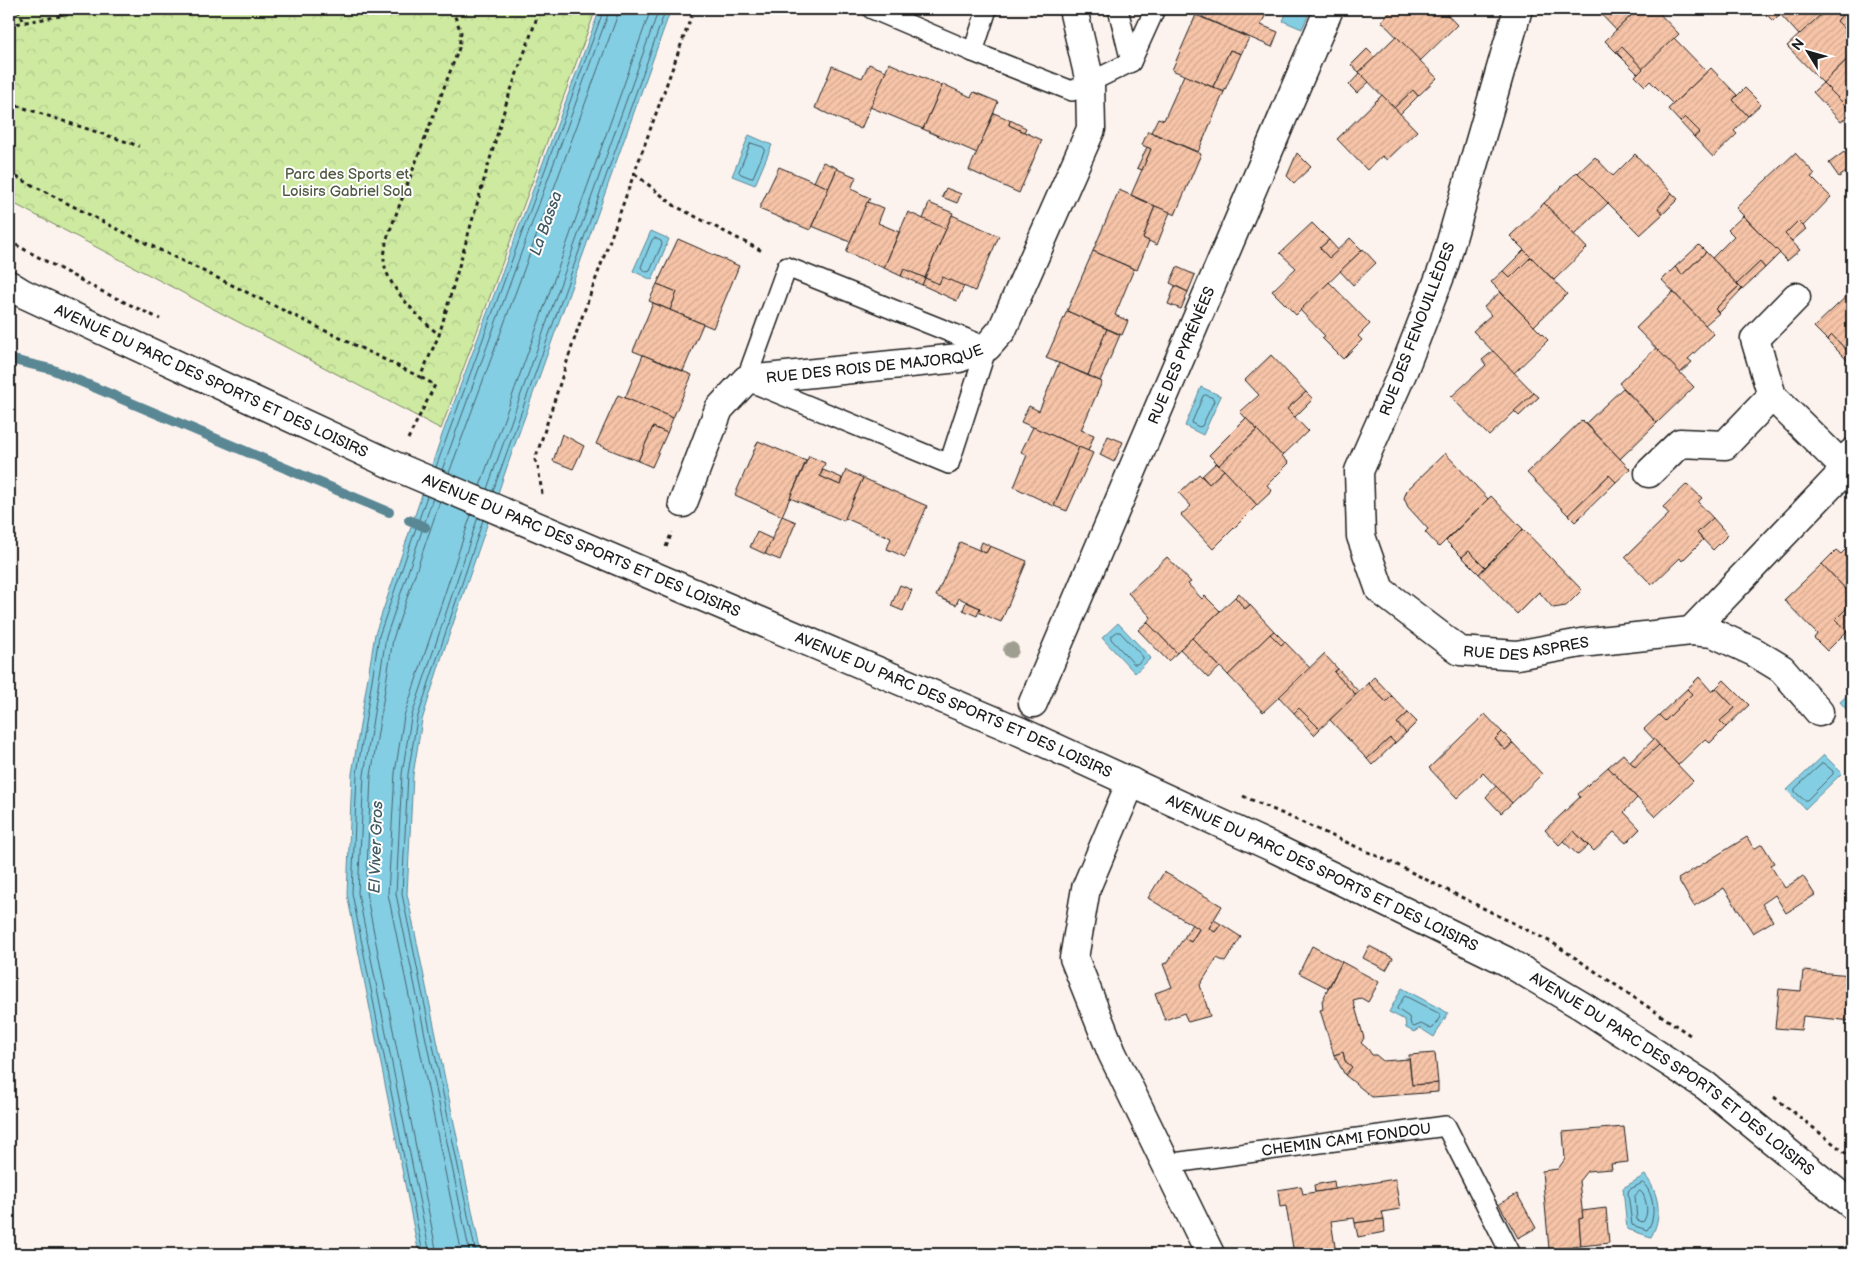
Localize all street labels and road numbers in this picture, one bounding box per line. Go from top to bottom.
street label: RUE DES FENOUILLÈDES [1376,240,1459,419]
street label: RUE DES PYRÉNÉES [1144,284,1219,427]
street label: AVENUE DU PARC DES SPORTS ET DES LOISIRS [51,300,371,462]
street label: RUE DES ROIS DE MAJORQUE [765,340,986,388]
street label: AVENUE DU PARC DES SPORTS ET DES LOISIRS [419,470,743,622]
street label: AVENUE DU PARC DES SPORTS ET DES LOISIRS [792,628,1115,782]
street label: RUE DES ASPRES [1463,633,1590,665]
street label: AVENUE DU PARC DES SPORTS ET DES LOISIRS [1163,791,1481,956]
street label: AVENUE DU PARC DES SPORTS ET DES LOISIRS [1526,968,1818,1180]
street label: CHEMIN CAMI FONDOU [1260,1119,1432,1161]

